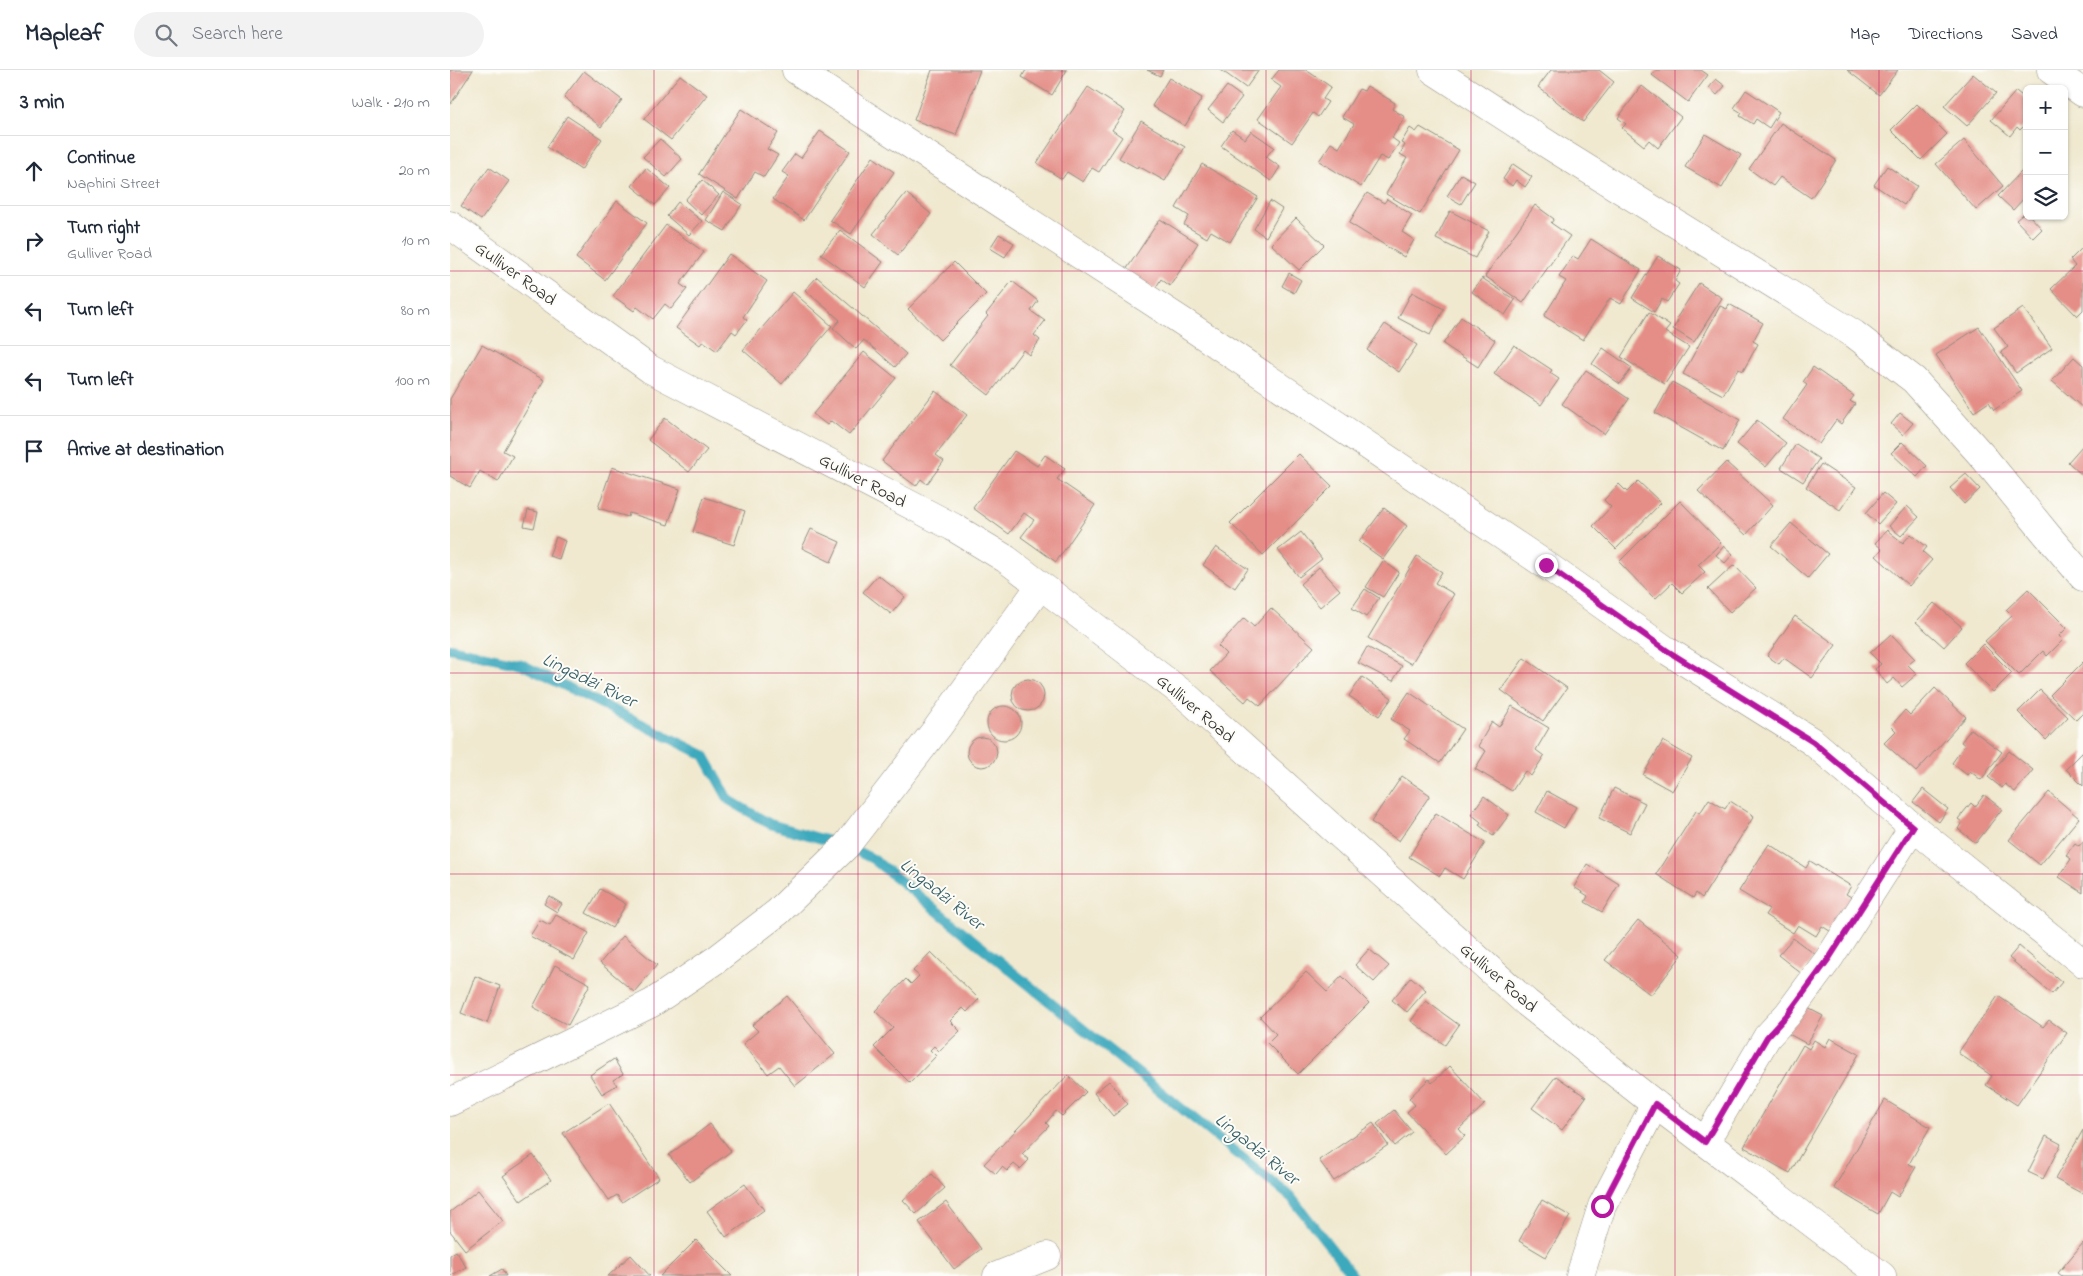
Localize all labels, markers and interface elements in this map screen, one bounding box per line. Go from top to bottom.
search box [134,12,484,57]
text: Mapleaf [25,17,104,52]
icon: search [152,21,180,49]
text: Search here [192,21,283,48]
text: Map [1850,22,1880,48]
text: Directions [1908,22,1983,48]
text: Saved [2011,22,2058,48]
map controls [2023,85,2068,220]
button: + [2023,85,2068,130]
text: 3 min [20,88,64,118]
text: Walk · 210 m [351,91,430,115]
button: − [2023,130,2068,175]
text: Continue [67,145,135,172]
icon: ahead [20,157,48,185]
text: 20 m [399,159,430,183]
text: Naphini Street [67,172,160,196]
button: layers [2023,175,2068,220]
text: Turn right [67,215,140,242]
icon: right [20,227,48,255]
text: 10 m [402,229,430,253]
street label: Gulliver Road [469,236,561,313]
text: Gulliver Road [67,242,152,266]
icon: left [20,297,48,325]
text: Turn left [67,297,134,324]
text: 80 m [401,299,430,323]
icon: left [20,367,48,395]
text: Turn left [67,367,134,394]
text: 100 m [395,369,430,393]
icon: arrive [20,437,48,465]
text: Arrive at destination [67,437,224,464]
street label: Gulliver Road [814,448,910,516]
route end [1535,554,1558,577]
water label: Lingadzi River [537,647,642,717]
street label: Gulliver Road [1150,669,1240,750]
water label: Lingadzi River [893,852,991,940]
street label: Gulliver Road [1453,937,1542,1020]
water label: Lingadzi River [1208,1107,1306,1195]
route start [1591,1195,1614,1218]

